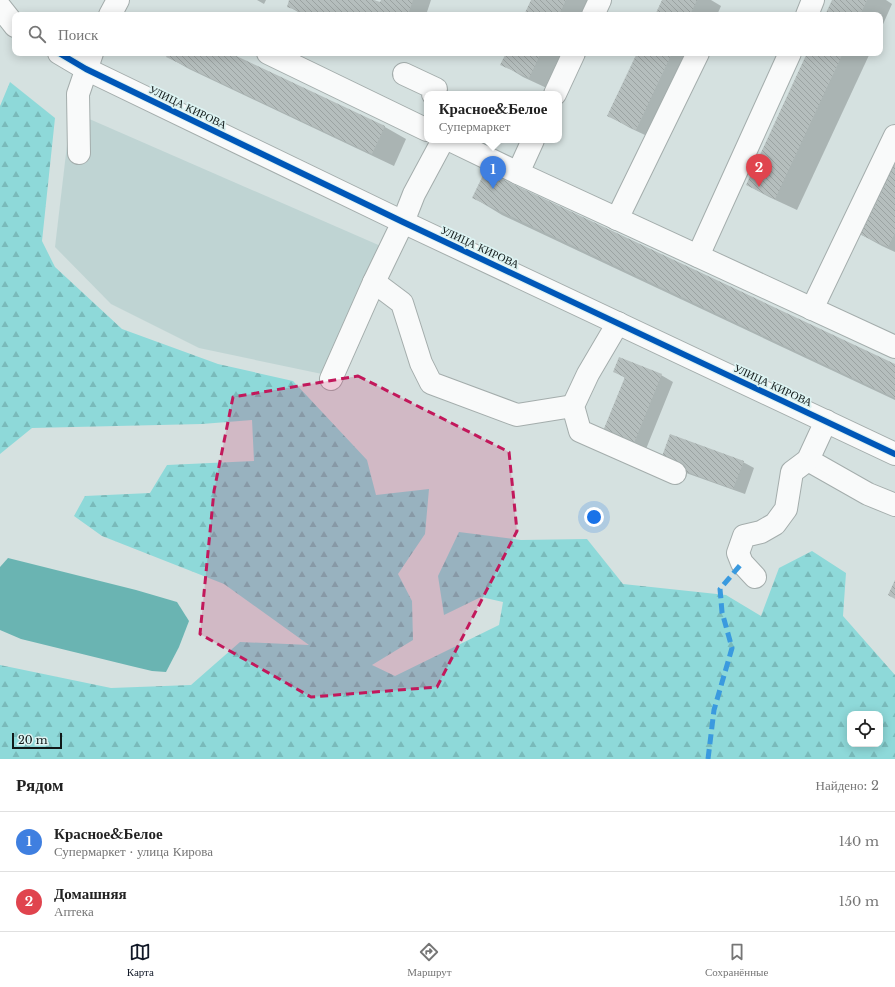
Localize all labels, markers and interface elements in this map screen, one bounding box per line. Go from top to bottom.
search box [12,12,883,56]
icon: search [26,23,48,45]
text: Поиск [58,25,98,44]
street label: УЛИЦА КИРОВА [147,82,229,132]
popup [424,91,562,143]
text: Красное&Белое [439,99,547,118]
text: Супермаркет [439,118,510,135]
pin: 2 [746,154,772,187]
pin: 1 [480,156,506,189]
street label: УЛИЦА КИРОВА [438,223,522,271]
street label: УЛИЦА КИРОВА [731,361,815,409]
your location [584,507,604,527]
map controls [847,711,883,747]
button: locate [847,711,883,747]
scale bar [12,731,62,750]
text: 20 m [18,733,48,747]
text: Рядом [16,775,64,796]
text: Найдено: 2 [816,777,879,794]
text: Красное&Белое [54,824,163,843]
text: 1 [26,833,32,850]
text: 140 m [839,833,879,850]
text: Супермаркет · улица Кирова [54,843,213,860]
text: Домашняя [54,884,127,903]
text: 2 [25,893,33,910]
text: 150 m [839,893,879,910]
text: Аптека [54,903,94,920]
tab: Карта [127,941,154,979]
tab: Маршрут [407,941,452,979]
tab: Сохранённые [705,941,768,979]

